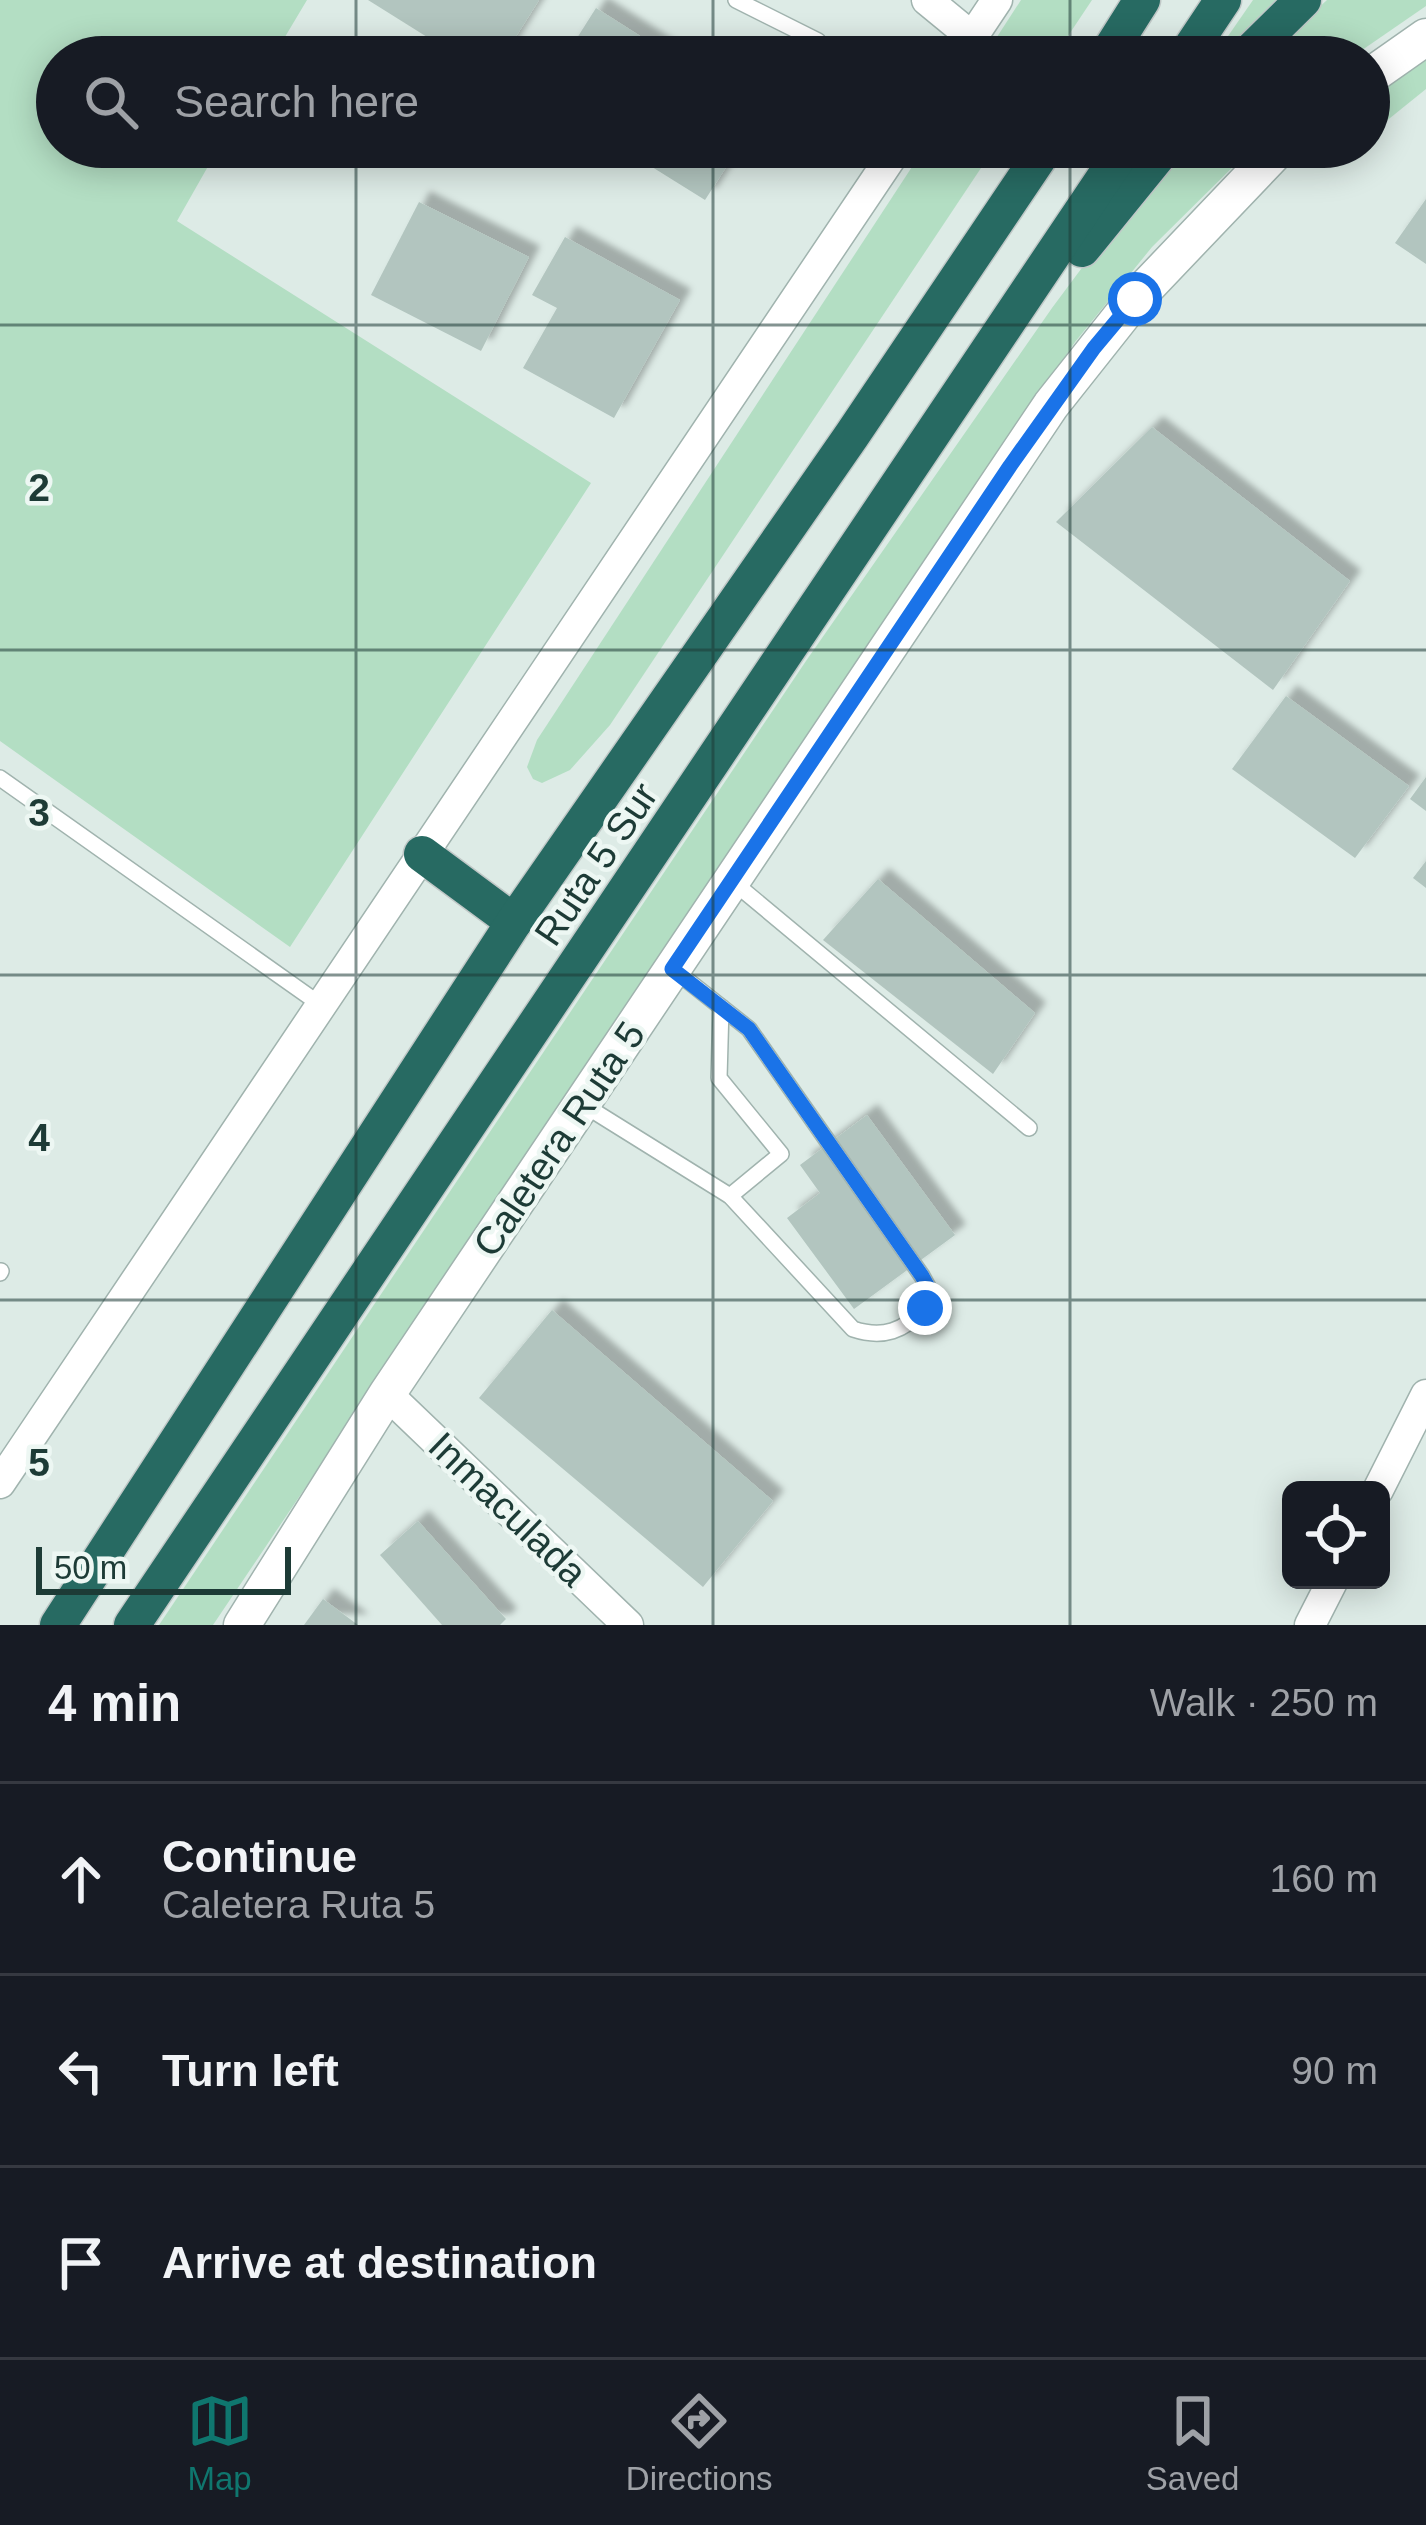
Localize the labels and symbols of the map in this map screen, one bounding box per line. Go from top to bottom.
route start [1108,272,1162,326]
text: 2 [28,466,50,509]
street label: Ruta 5 Sur [526,775,666,953]
text: 3 [28,791,50,834]
street label: Caletera Ruta 5 [465,1014,653,1264]
text: 4 [28,1116,50,1159]
route end [898,1281,952,1335]
street label: Inmaculada [421,1423,596,1595]
text: 5 [28,1441,50,1484]
scale bar [36,1541,291,1594]

